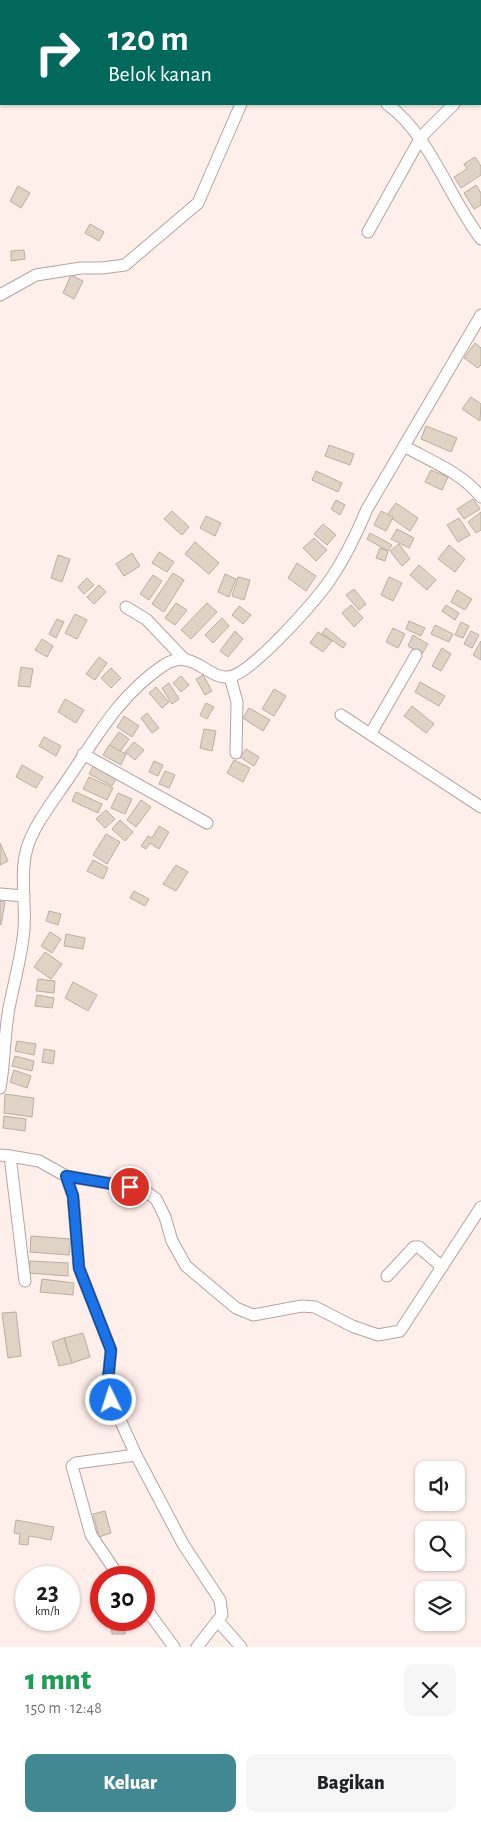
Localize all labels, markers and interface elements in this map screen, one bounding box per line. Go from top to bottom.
icon: right [25,20,90,85]
text: 120 m [108,22,189,57]
text: Belok kanan [108,63,212,85]
pin [109,1166,151,1208]
icon: arrive [116,1173,144,1201]
position arrow [84,1373,136,1425]
map controls [415,1461,465,1631]
button: sound [415,1461,465,1511]
button: search [415,1521,465,1571]
speed limit sign: 30 [90,1566,155,1631]
text: 23 [36,1580,59,1605]
button: layers [415,1581,465,1631]
text: km/h [35,1605,60,1617]
button: close [404,1664,456,1716]
text: 1 mnt [25,1665,91,1695]
text: 150 m · 12:48 [25,1700,102,1716]
button: Keluar [25,1754,236,1812]
button: Bagikan [246,1754,456,1812]

